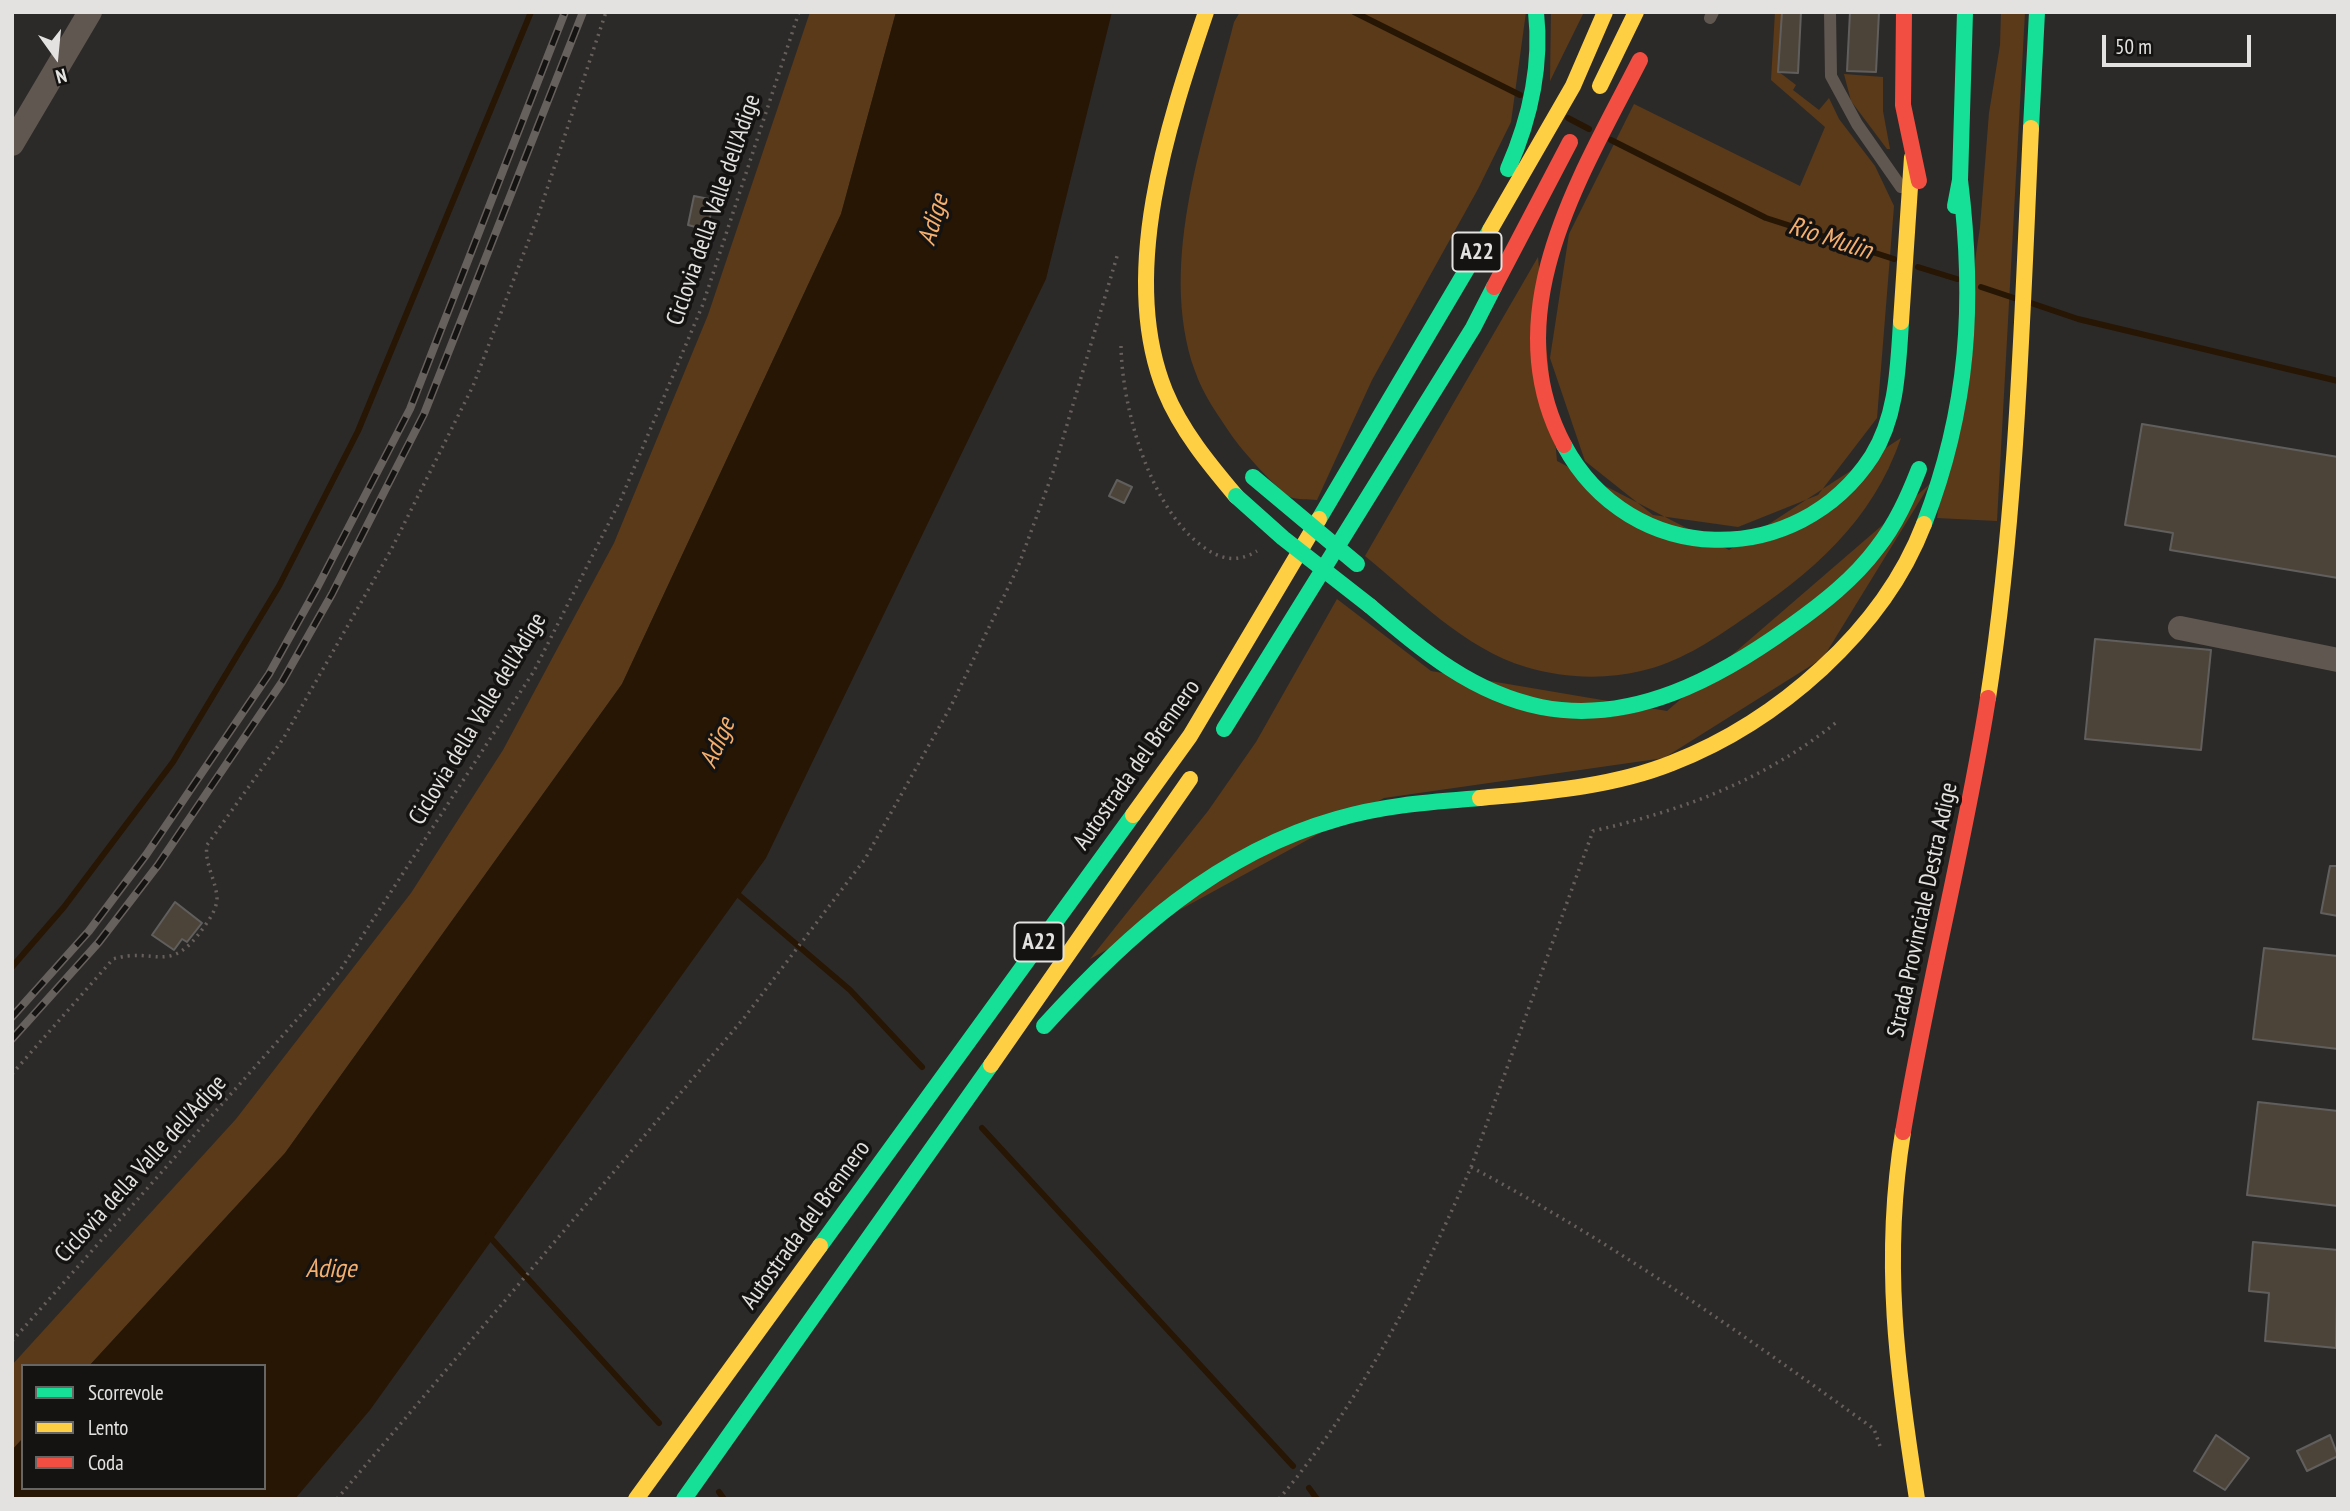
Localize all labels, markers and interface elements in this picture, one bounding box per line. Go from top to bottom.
north arrow [21,21,91,91]
scale bar [2105,21,2254,65]
text: 50 m [2115,33,2152,60]
text: N [53,63,70,89]
street label: Ciclovia della Valle dell'Adige [661,91,767,329]
water label: Adige [912,191,956,249]
water label: Rio Mulin [1784,211,1876,267]
road number: A22 [1452,232,1502,272]
street label: Ciclovia della Valle dell'Adige [403,608,553,830]
street label: Autostrada del Brennero [1067,674,1207,856]
water label: Adige [693,713,743,773]
street label: Strada Provinciale Destra Adige [1882,780,1964,1040]
road number: A22 [1014,923,1064,962]
street label: Ciclovia della Valle dell'Adige [49,1069,233,1269]
street label: Autostrada del Brennero [735,1135,877,1315]
water label: Adige [305,1254,357,1286]
legend [21,1364,266,1490]
text: Scorrevole [88,1379,164,1406]
text: Lento [88,1414,128,1441]
text: Coda [88,1449,124,1476]

